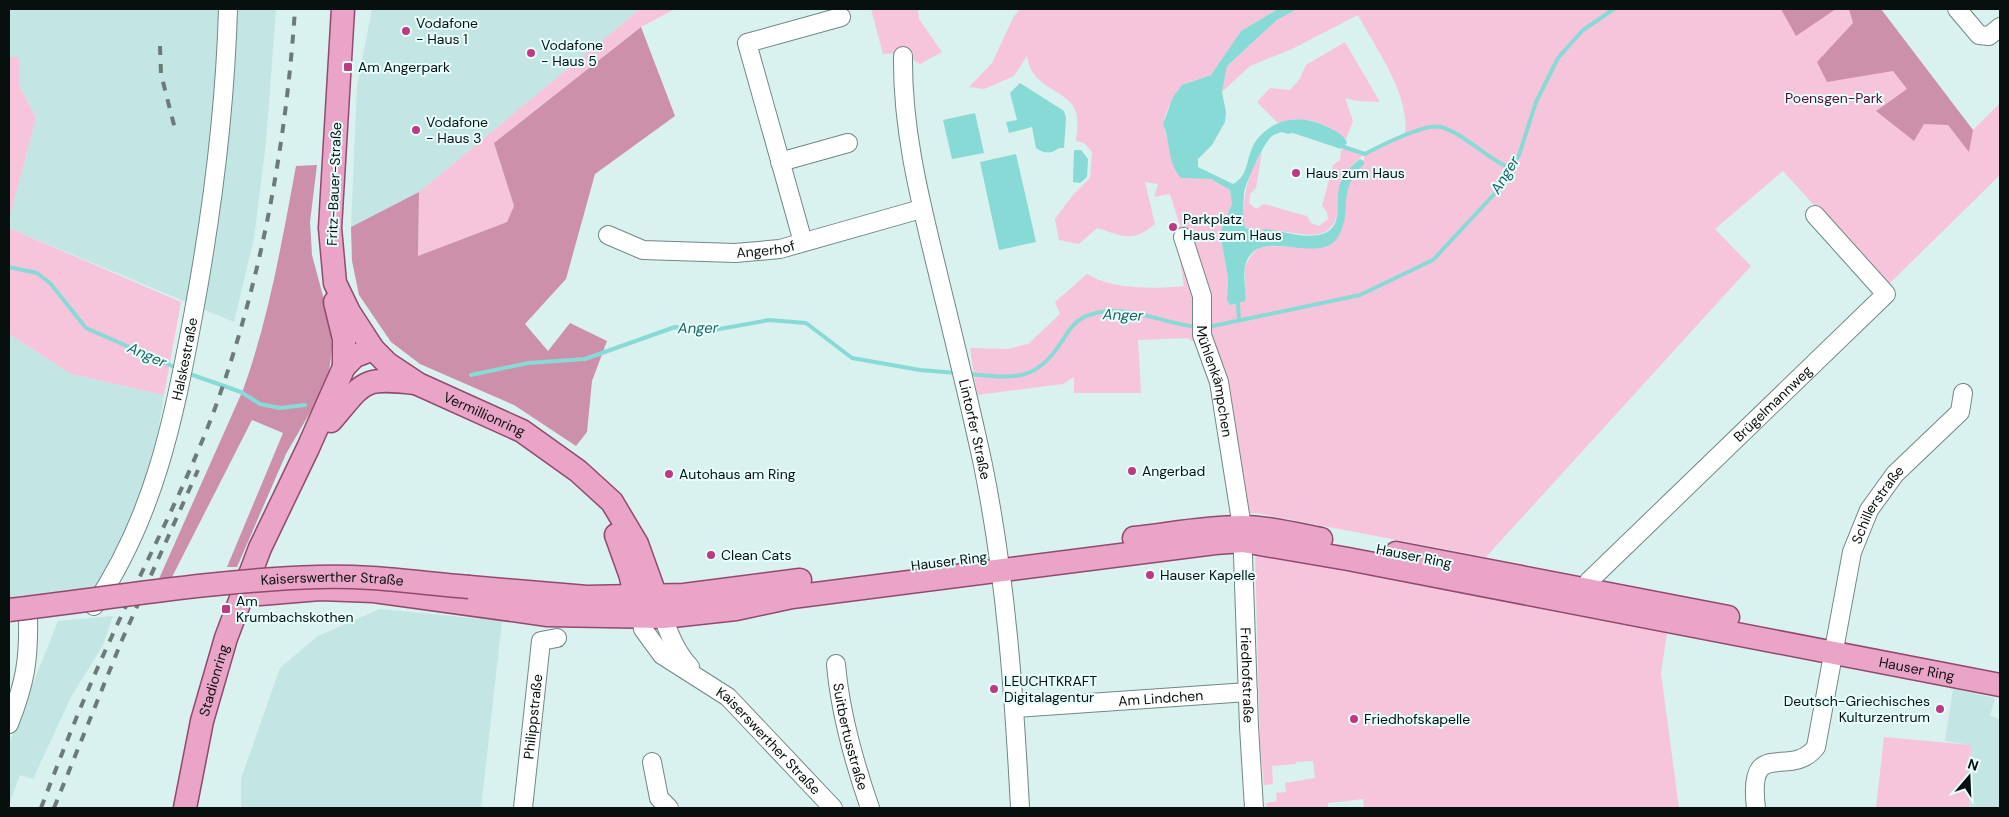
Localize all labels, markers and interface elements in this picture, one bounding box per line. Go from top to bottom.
place label: Vodafone - Haus 1 [416,14,478,48]
marker: Vodafone - Haus 1 [400,25,412,37]
place label: Vodafone - Haus 5 [541,36,603,70]
marker: Vodafone - Haus 5 [525,47,537,59]
place label: Am Angerpark [358,58,450,76]
marker: Am Angerpark [342,61,354,73]
park label: Poensgen-Park [1785,89,1883,107]
place label: Vodafone - Haus 3 [426,113,488,147]
street label: Fritz-Bauer-Straße [323,122,345,246]
marker: Vodafone - Haus 3 [410,124,422,136]
water label: Anger [1485,152,1524,198]
place label: Haus zum Haus [1306,164,1405,182]
marker: Haus zum Haus [1290,167,1302,179]
place label: Parkplatz Haus zum Haus [1183,210,1282,244]
marker: Parkplatz Haus zum Haus [1167,221,1179,233]
street label: Angerhof [735,236,797,262]
water label: Anger [1101,304,1144,326]
street label: Halskestraße [167,316,202,402]
water label: Anger [676,318,719,338]
street label: Mühlenkämpchen [1193,326,1237,438]
water label: Anger [123,337,170,373]
street label: Brügelmannweg [1729,361,1816,446]
street label: Lintorfer Straße [955,377,995,481]
street label: Vermillionring [441,388,528,440]
street label: Schillerstraße [1847,461,1908,546]
place label: Angerbad [1142,462,1205,480]
place label: Autohaus am Ring [679,465,796,483]
marker: Angerbad [1126,465,1138,477]
marker: Autohaus am Ring [663,468,675,480]
street label: Hauser Ring [1375,540,1453,572]
place label: Clean Cats [721,546,791,564]
street label: Hauser Ring [910,547,988,575]
marker: Clean Cats [705,549,717,561]
place label: Hauser Kapelle [1160,566,1255,584]
street label: Kaiserswerther Straße [260,568,405,590]
marker: Hauser Kapelle [1144,569,1156,581]
place label: Am Krumbachskothen [236,592,353,626]
marker: Am Krumbachskothen [220,603,232,615]
street label: Friedhofstraße [1237,627,1258,723]
street label: Stadionring [195,642,233,718]
street label: Hauser Ring [1877,653,1956,685]
place label: LEUCHTKRAFT Digitalagentur [1004,672,1097,706]
street label: Philippstraße [519,673,546,760]
street label: Suitbertusstraße [829,682,872,792]
street label: Kaiserswerther Straße [713,683,825,798]
marker: LEUCHTKRAFT Digitalagentur [988,683,1000,695]
street label: Am Lindchen [1118,686,1204,710]
place label: Deutsch-Griechisches Kulturzentrum [1784,692,1930,726]
marker: Deutsch-Griechisches Kulturzentrum [1934,703,1946,715]
place label: Friedhofskapelle [1364,710,1470,728]
marker: Friedhofskapelle [1348,713,1360,725]
north arrow [1944,752,1994,802]
text: N [1965,755,1981,775]

